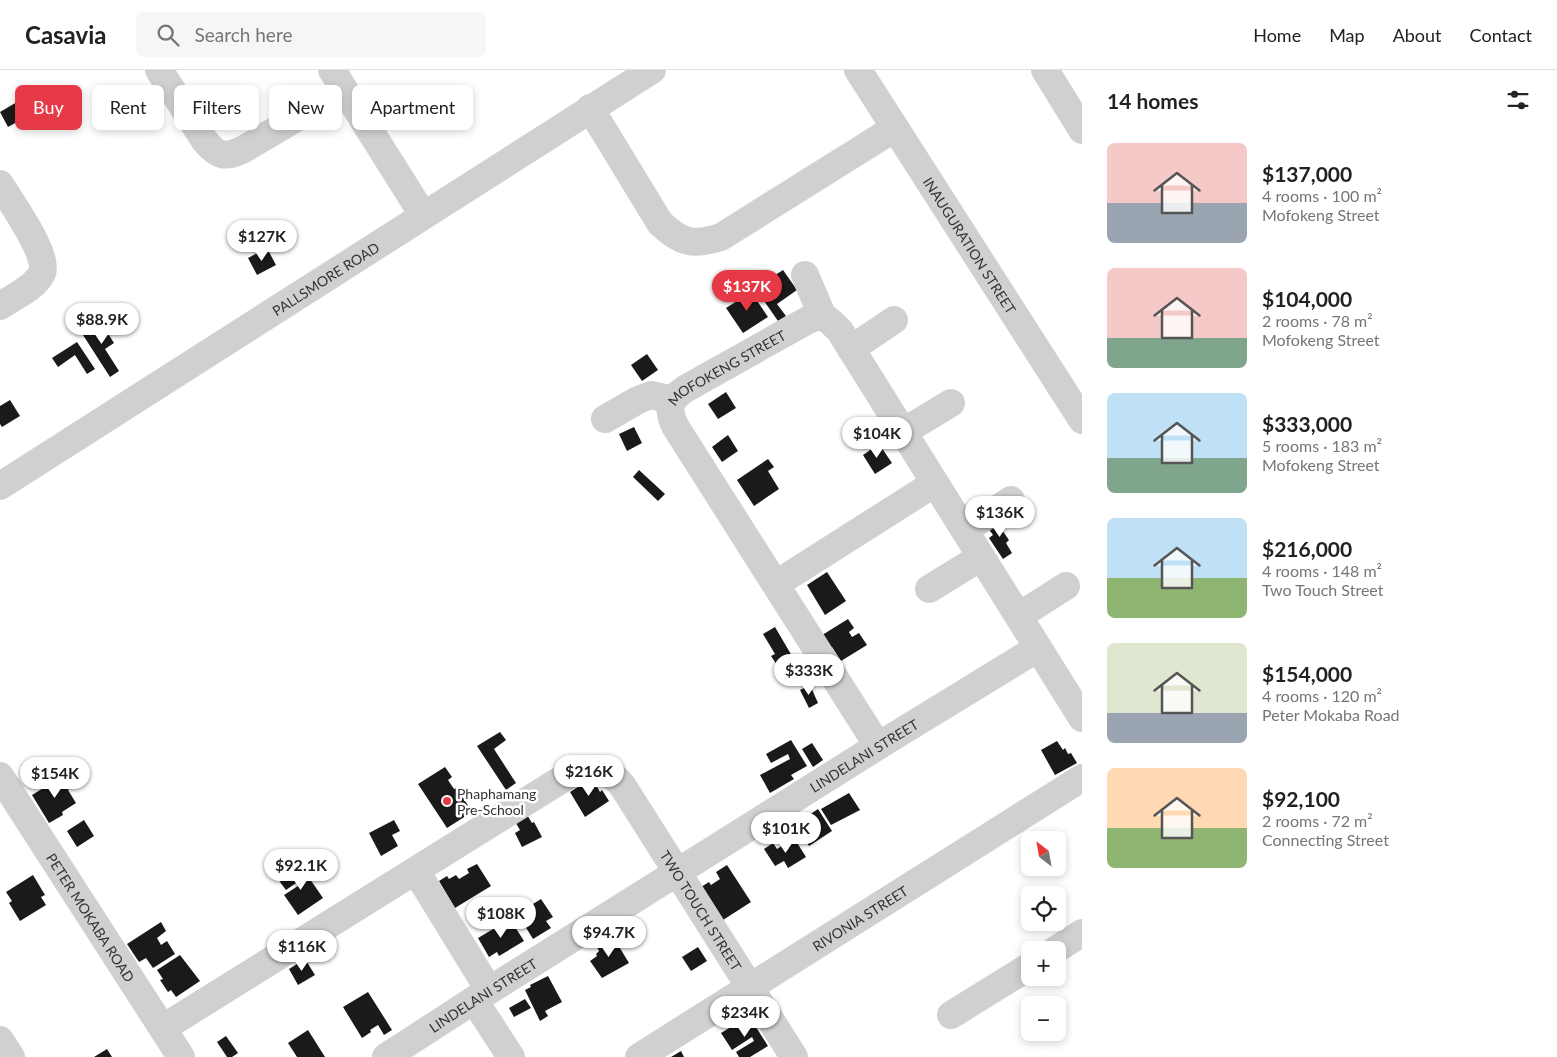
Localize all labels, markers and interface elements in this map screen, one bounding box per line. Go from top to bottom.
search box [136,12,486,57]
text: Casavia [25,20,106,49]
icon: search [154,21,182,49]
text: Search here [194,23,292,46]
text: Home [1253,24,1301,46]
text: Map [1329,24,1365,46]
text: About [1393,24,1442,46]
text: Contact [1470,24,1532,46]
chip: Buy [15,85,82,130]
chip: Rent [92,85,164,130]
chip: Filters [174,85,259,130]
chip: New [269,85,342,130]
chip: Apartment [352,85,473,130]
icon: filters [1504,86,1532,114]
text: 14 homes [1107,88,1198,113]
text: $137,000 [1262,161,1352,186]
icon: home [1147,163,1207,223]
street label: INAUGURATION STREET [920,174,1020,317]
text: 4 rooms · 100 m² [1262,186,1382,205]
text: Mofokeng Street [1262,205,1380,224]
pin: $127K [227,220,297,262]
text: $127K [238,226,286,245]
street label: PALLSMORE ROAD [269,238,382,319]
pin: $137K [712,270,782,312]
text: $137K [723,276,771,295]
text: $104,000 [1262,286,1352,311]
icon: home [1147,288,1207,348]
pin: $88.9K [61,302,143,345]
text: $88.9K [76,309,128,328]
text: 2 rooms · 78 m² [1262,311,1373,330]
street label: MOFOKENG STREET [664,326,789,409]
text: Mofokeng Street [1262,330,1380,349]
text: $333,000 [1262,411,1352,436]
icon: home [1147,413,1207,473]
pin: $104K [842,416,912,459]
text: $104K [853,423,901,442]
text: 5 rooms · 183 m² [1262,436,1382,455]
text: Mofokeng Street [1262,455,1380,474]
pin: $136K [965,496,1035,538]
text: $136K [976,502,1024,521]
text: $216,000 [1262,536,1352,561]
icon: home [1147,538,1207,598]
text: 4 rooms · 148 m² [1262,561,1382,580]
text: Two Touch Street [1262,580,1383,599]
pin: $333K [774,654,844,696]
text: $333K [785,660,833,679]
text: $154,000 [1262,661,1352,686]
icon: home [1147,663,1207,723]
text: 4 rooms · 120 m² [1262,686,1382,705]
text: Peter Mokaba Road [1262,705,1400,724]
street label: LINDELANI STREET [806,715,922,795]
pin: $216K [554,754,624,797]
pin: $154K [20,756,90,799]
text: $216K [565,761,613,780]
text: $154K [31,763,79,782]
place label: Phaphamang Pre-School [457,785,536,818]
text: $92,100 [1262,786,1340,811]
icon: home [1147,788,1207,848]
marker: Phaphamang Pre-School [441,795,453,807]
text: 2 rooms · 72 m² [1262,811,1373,830]
pin: $101K [751,812,821,854]
text: $101K [762,818,810,837]
text: Connecting Street [1262,830,1389,849]
north arrow [1021,831,1066,876]
map controls [1021,831,1066,1041]
street label: TWO TOUCH STREET [657,847,746,974]
pin: $92.1K [260,848,342,891]
street label: PETER MOKABA ROAD [43,850,139,985]
text: $92.1K [275,855,327,874]
street label: RIVONIA STREET [809,881,911,954]
button: locate [1021,886,1066,931]
pin: $108K [466,896,536,939]
text: $108K [477,903,525,922]
pin: $94.7K [568,916,650,958]
text: $94.7K [583,922,635,941]
pin: $116K [267,930,337,972]
text: $116K [278,936,326,955]
button: + [1021,941,1066,986]
street label: LINDELANI STREET [426,954,540,1035]
pin: $234K [710,996,780,1038]
button: − [1021,996,1066,1041]
text: $234K [721,1002,769,1021]

